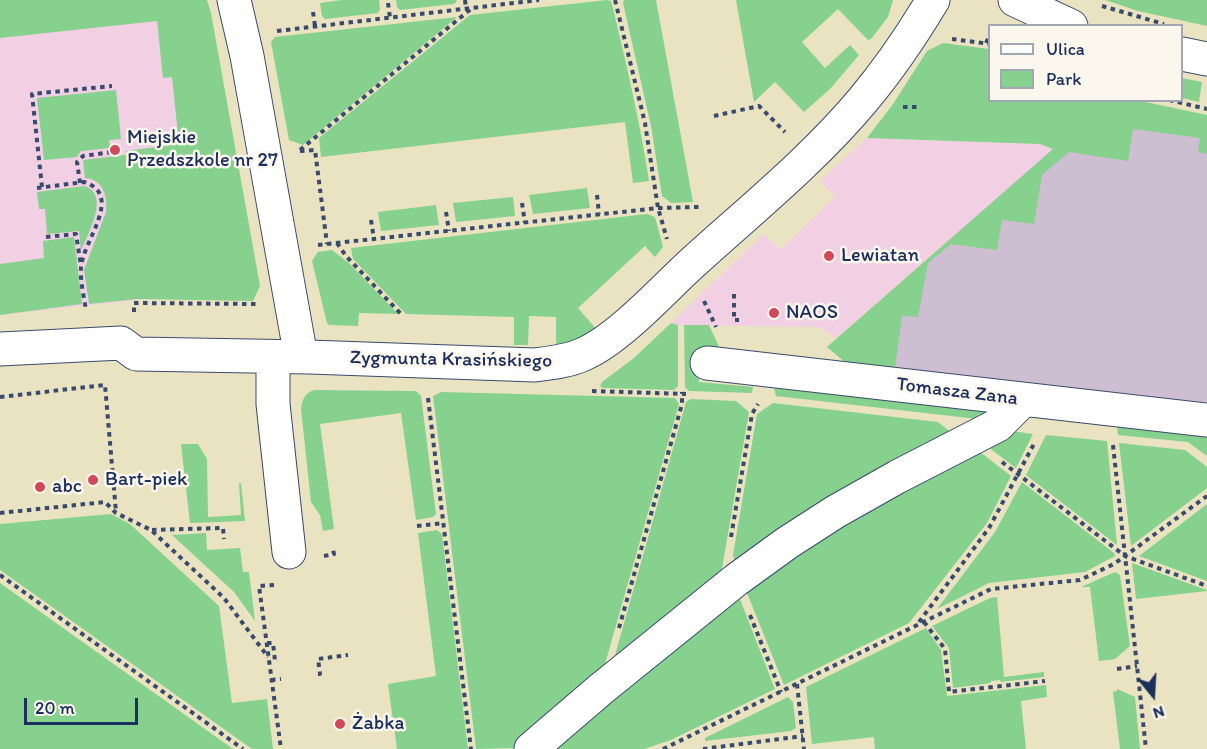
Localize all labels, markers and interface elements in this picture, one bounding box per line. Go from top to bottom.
legend [988,24,1183,102]
text: Ulica [1046,38,1085,60]
text: Park [1046,68,1081,90]
place label: Miejskie Przedszkole nr 27 [127,126,278,173]
marker: Miejskie Przedszkole nr 27 [108,143,122,157]
place label: Lewiatan [841,244,919,268]
marker: Lewiatan [822,249,836,263]
place label: NAOS [786,301,838,325]
marker: NAOS [767,306,781,320]
street label: Zygmunta Krasińskiego [350,346,552,374]
street label: Tomasza Zana [895,373,1019,411]
place label: Bart-piek [105,468,187,492]
marker: Bart-piek [86,473,100,487]
place label: abc [52,475,82,499]
marker: abc [33,480,47,494]
north arrow [1123,665,1183,725]
scale bar [27,686,141,724]
text: 20 m [35,697,75,719]
text: N [1151,702,1167,723]
place label: Żabka [352,712,404,736]
marker: Żabka [333,717,347,731]

